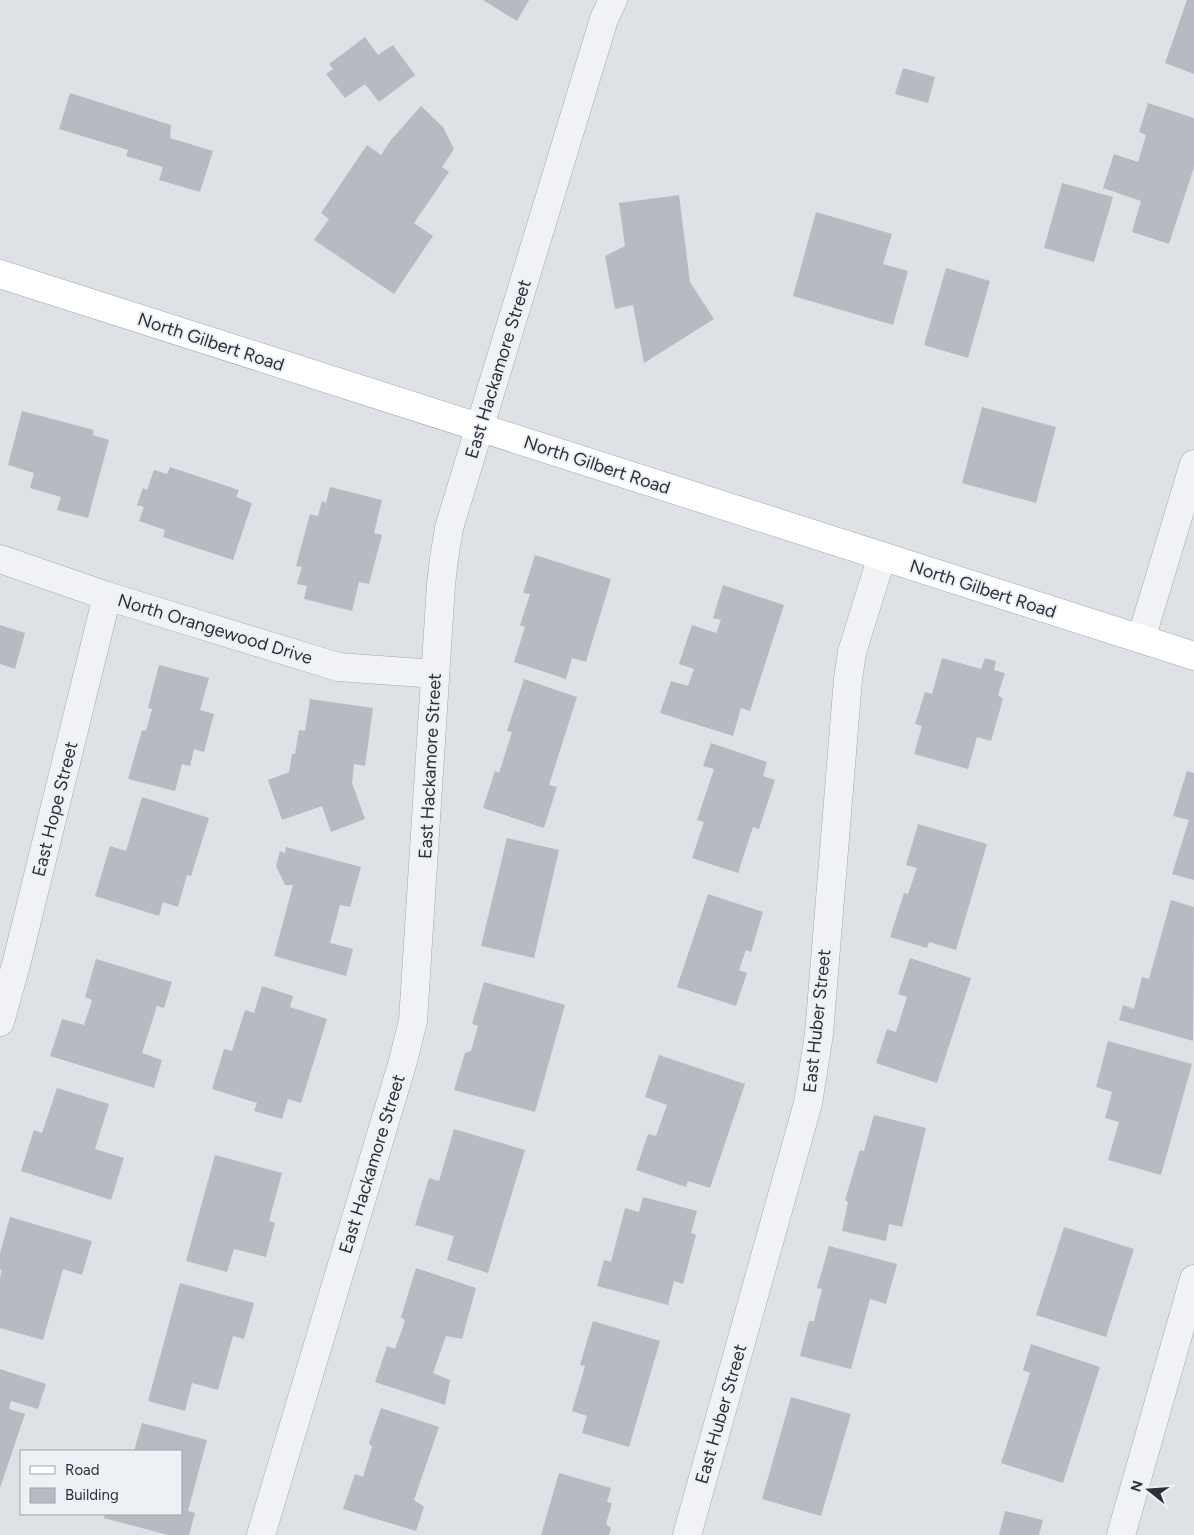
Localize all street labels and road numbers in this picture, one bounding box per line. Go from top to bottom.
street label: East Hackamore Street [460,277,536,461]
street label: North Gilbert Road [135,308,287,376]
street label: North Gilbert Road [521,431,673,499]
street label: North Gilbert Road [907,555,1059,623]
street label: North Orangewood Drive [115,589,315,669]
street label: East Hackamore Street [414,672,446,860]
street label: East Hope Street [28,739,83,879]
street label: East Huber Street [799,948,836,1094]
street label: East Hackamore Street [334,1072,410,1256]
street label: East Huber Street [691,1341,752,1486]

